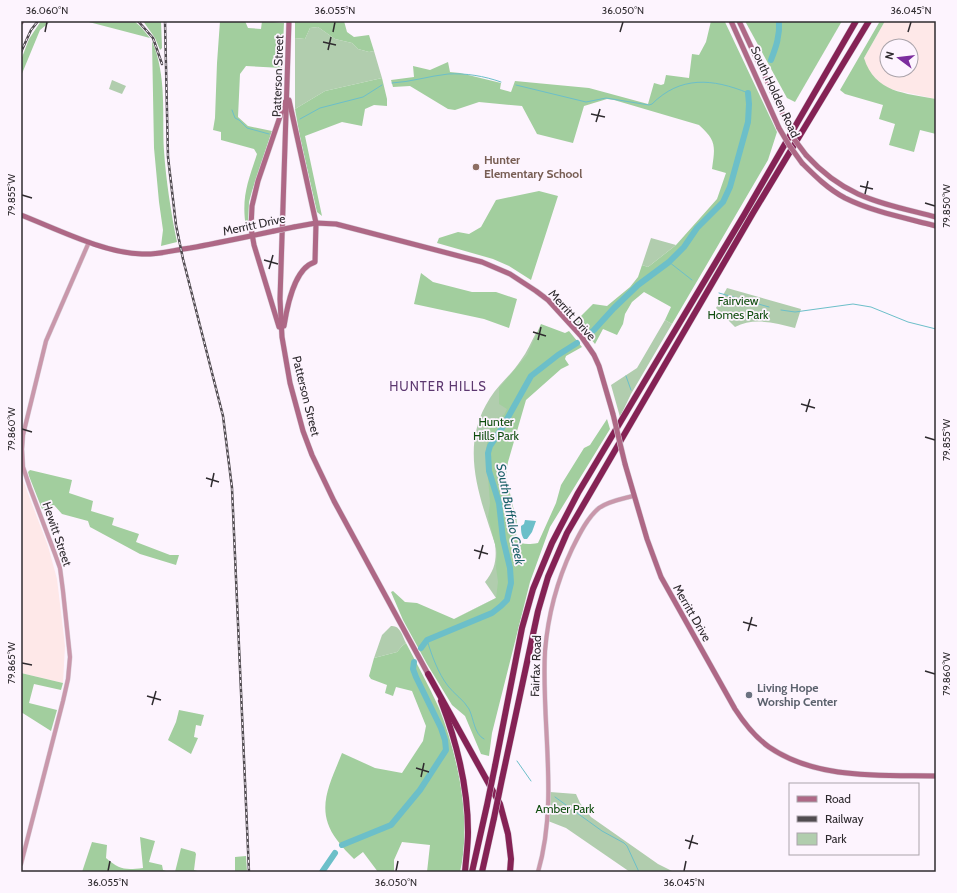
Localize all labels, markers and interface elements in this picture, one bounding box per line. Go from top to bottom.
text: 36.060°N [26,4,68,17]
text: 36.055°N [315,4,355,17]
text: 36.050°N [602,4,644,17]
text: 36.045°N [890,4,932,17]
street label: Patterson Street [269,35,286,117]
north arrow [879,38,919,78]
street label: South Holden Road [748,44,803,140]
text: N [882,50,897,61]
place label: Hunter Elementary School [484,152,582,181]
marker: Hunter Elementary School [471,162,481,172]
text: 79.855°W [5,174,18,216]
text: 79.850°W [940,184,953,228]
street label: Merritt Drive [221,211,287,238]
street label: Merritt Drive [546,286,599,343]
park label: Fairview Homes Park [708,293,769,322]
street label: Patterson Street [289,354,324,438]
district label: HUNTER HILLS [389,378,487,394]
text: 79.860°W [5,407,18,451]
park label: Hunter Hills Park [473,414,520,443]
text: 79.855°W [940,419,953,461]
water label: South Buffalo Creek [493,462,529,566]
street label: Hewitt Street [39,500,76,568]
street label: Merritt Drive [670,581,715,644]
street label: Fairfax Road [527,635,544,697]
text: 79.865°W [5,641,18,684]
text: 79.860°W [940,652,953,696]
place label: Living Hope Worship Center [757,680,837,709]
marker: Living Hope Worship Center [744,690,754,700]
legend [789,783,919,855]
text: Road [825,791,851,806]
park label: Amber Park [536,801,595,816]
text: Railway [825,811,863,826]
text: Park [825,831,847,846]
text: 36.055°N [88,876,128,889]
text: 36.050°N [375,876,417,889]
text: 36.045°N [663,876,705,889]

